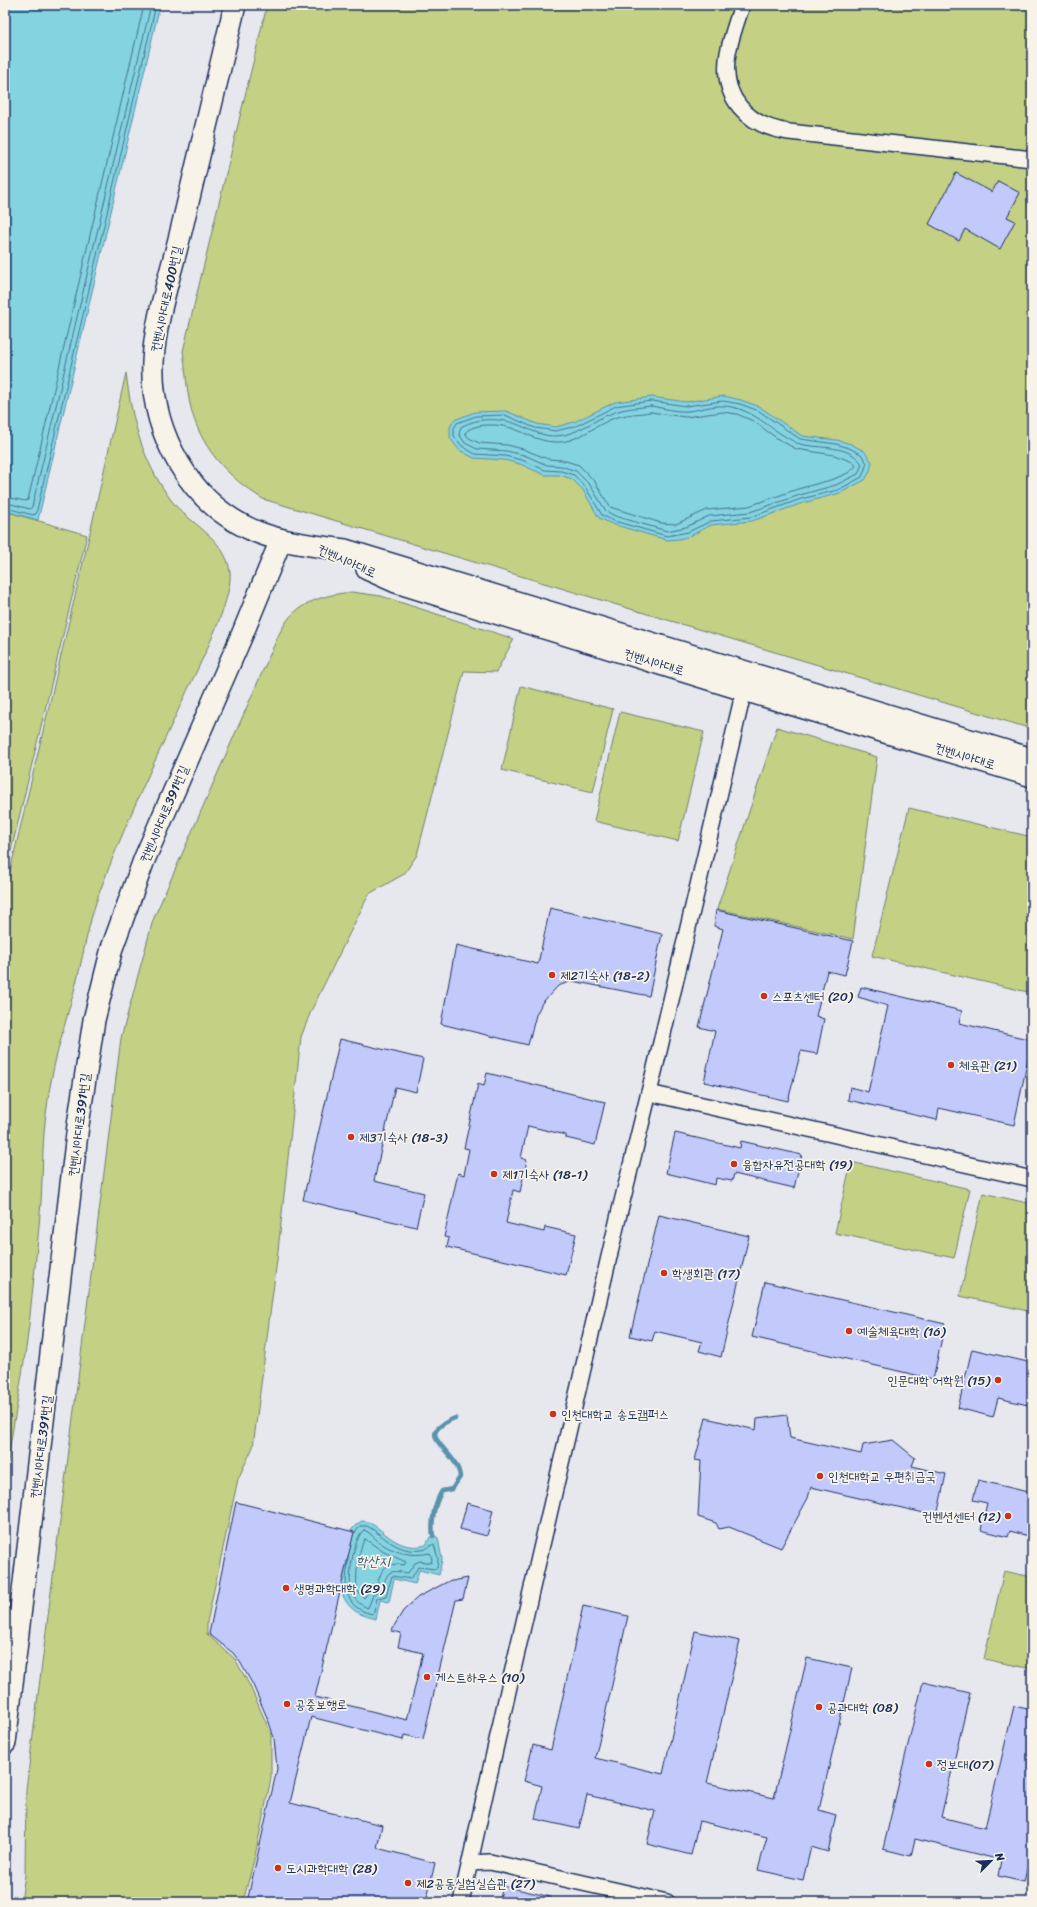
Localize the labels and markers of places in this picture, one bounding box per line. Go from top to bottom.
place label: 제2기숙사 (18-2) [560,964,650,987]
marker: 제2기숙사 (18-2) [547,970,557,980]
place label: 스포츠센터 (20) [772,985,854,1008]
marker: 스포츠센터 (20) [759,991,769,1001]
place label: 체육관 (21) [959,1054,1017,1077]
marker: 체육관 (21) [946,1060,956,1070]
place label: 제3기숙사 (18-3) [359,1126,449,1149]
marker: 제3기숙사 (18-3) [346,1132,356,1142]
place label: 융합자유전공대학 (19) [742,1153,853,1176]
marker: 융합자유전공대학 (19) [729,1159,739,1169]
place label: 제1기숙사 (18-1) [502,1163,588,1186]
marker: 제1기숙사 (18-1) [489,1169,499,1179]
place label: 학생회관 (17) [672,1262,741,1285]
marker: 학생회관 (17) [659,1268,669,1278]
place label: 예술체육대학 (16) [857,1320,947,1343]
marker: 예술체육대학 (16) [844,1326,854,1336]
place label: 인문대학 어학원 (15) [887,1369,991,1392]
marker: 인문대학 어학원 (15) [993,1375,1003,1385]
place label: 인천대학교 송도캠퍼스 [561,1403,669,1426]
marker: 인천대학교 송도캠퍼스 [548,1409,558,1419]
place label: 인천대학교 우편취급국 [828,1465,936,1488]
marker: 인천대학교 우편취급국 [815,1471,825,1481]
place label: 컨벤션센터 (12) [922,1505,1001,1528]
marker: 컨벤션센터 (12) [1003,1511,1013,1521]
place label: 생명과학대학 (29) [294,1577,386,1600]
marker: 생명과학대학 (29) [281,1583,291,1593]
place label: 게스트하우스 (10) [435,1666,526,1689]
marker: 게스트하우스 (10) [422,1672,432,1682]
place label: 공중보행로 [295,1693,347,1716]
place label: 공과대학 (08) [827,1696,899,1719]
marker: 공중보행로 [282,1699,292,1709]
marker: 공과대학 (08) [814,1702,824,1712]
place label: 정보대(07) [937,1753,995,1776]
marker: 정보대(07) [924,1759,934,1769]
place label: 도시과학대학 (28) [286,1857,378,1880]
marker: 도시과학대학 (28) [273,1863,283,1873]
place label: 제2공동실험실습관 (27) [416,1872,536,1895]
marker: 제2공동실험실습관 (27) [403,1878,413,1888]

